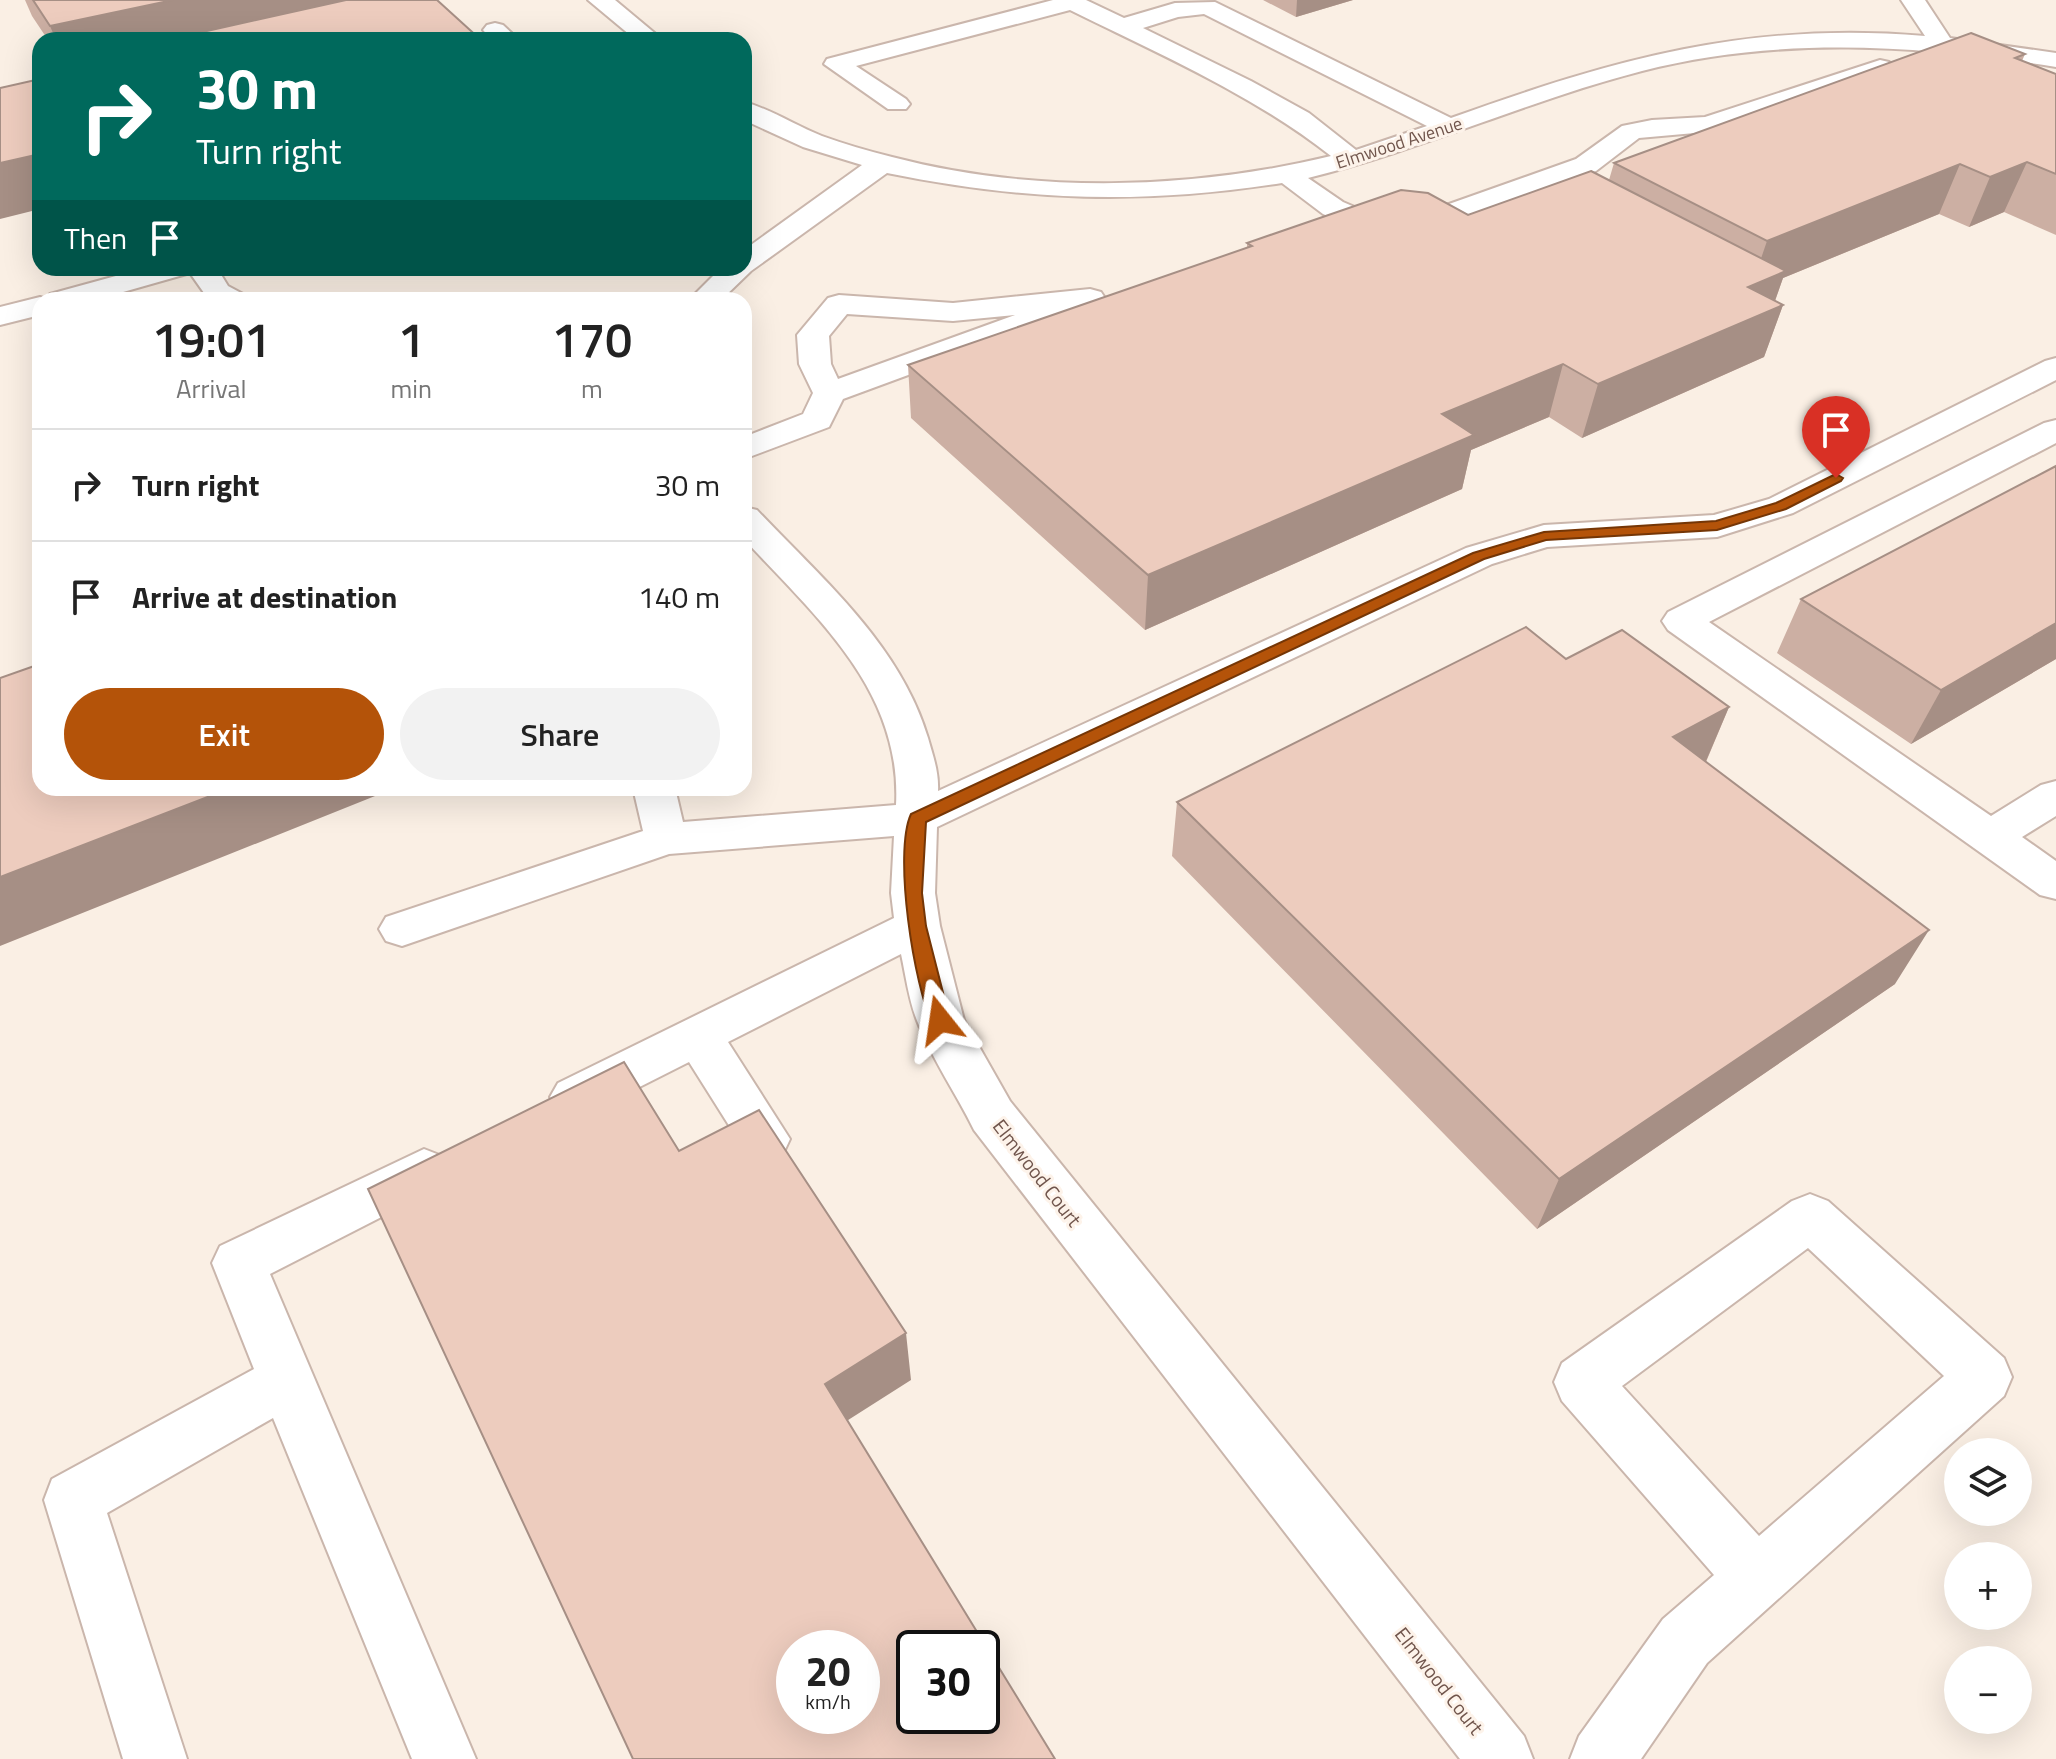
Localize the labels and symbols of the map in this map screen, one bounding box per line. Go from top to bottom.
street label: Elmwood Avenue [1332,109,1466,176]
pin [1802,396,1870,478]
position arrow [898,978,982,1062]
street label: Elmwood Court [985,1112,1089,1233]
street label: Elmwood Court [1387,1620,1491,1741]
speed limit sign: 30 [896,1630,1000,1734]

